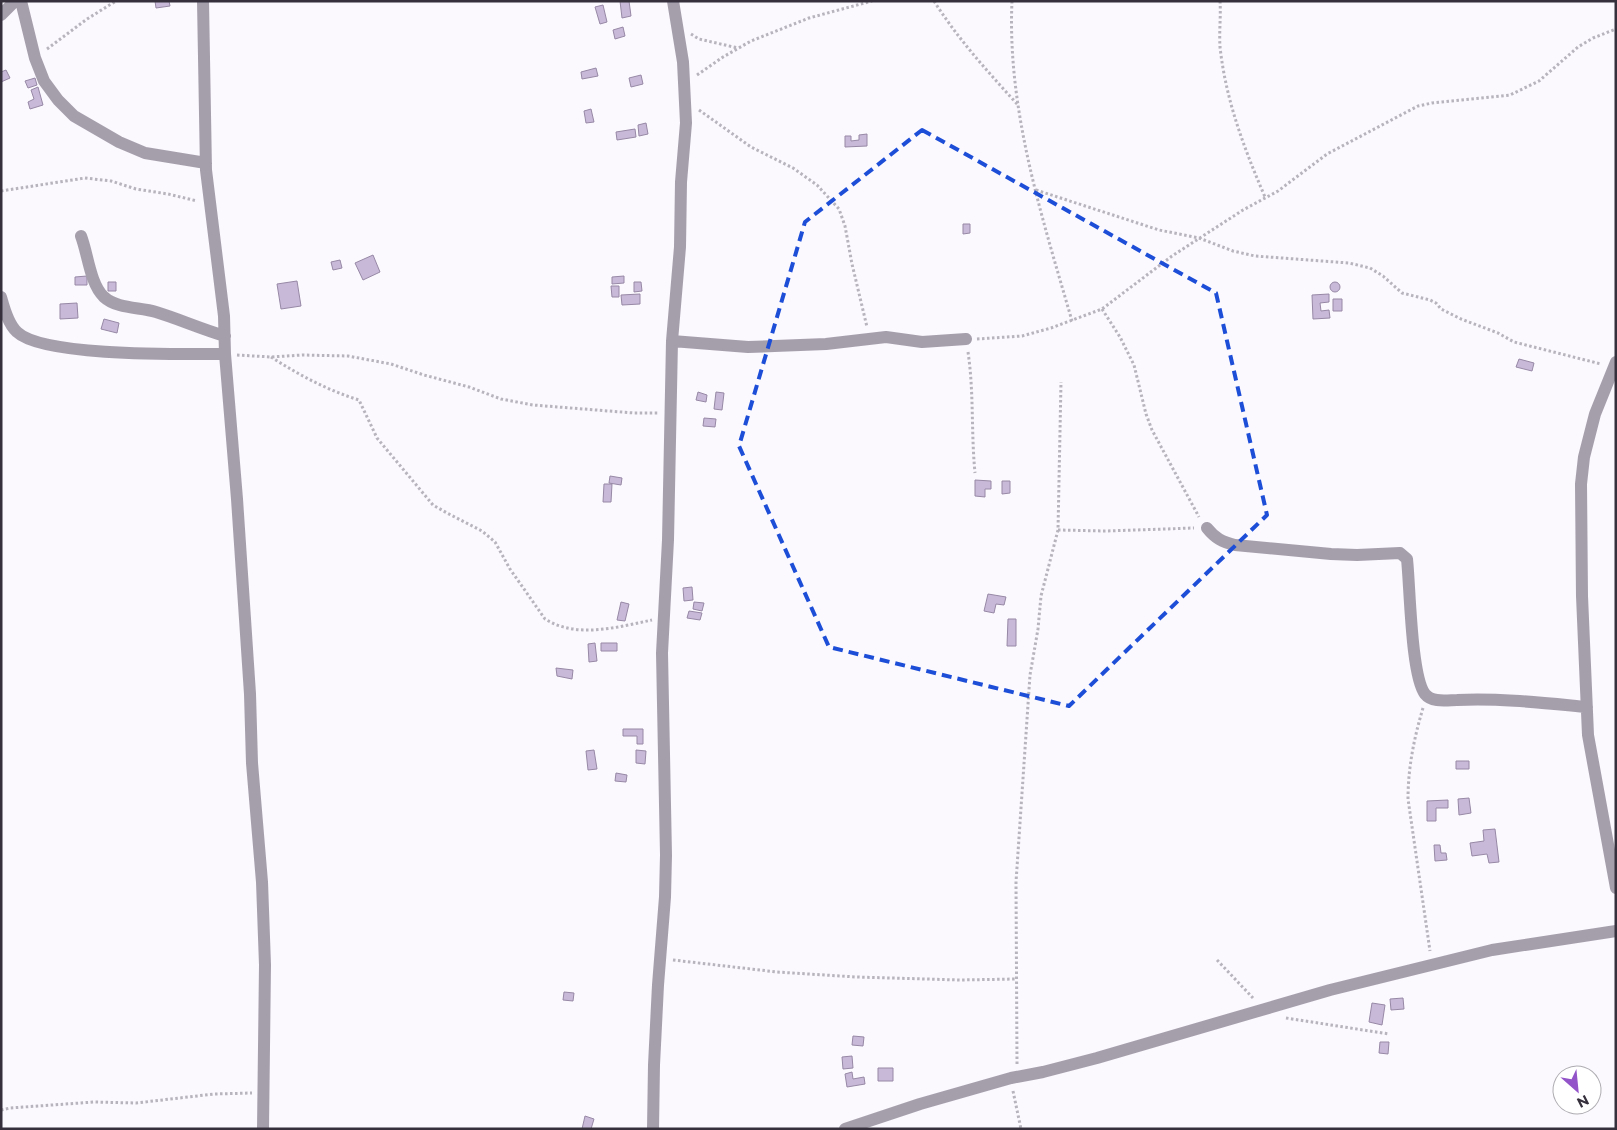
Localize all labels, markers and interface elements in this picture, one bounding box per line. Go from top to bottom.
north arrow [1552,1065,1602,1115]
text: N [1574,1091,1592,1112]

